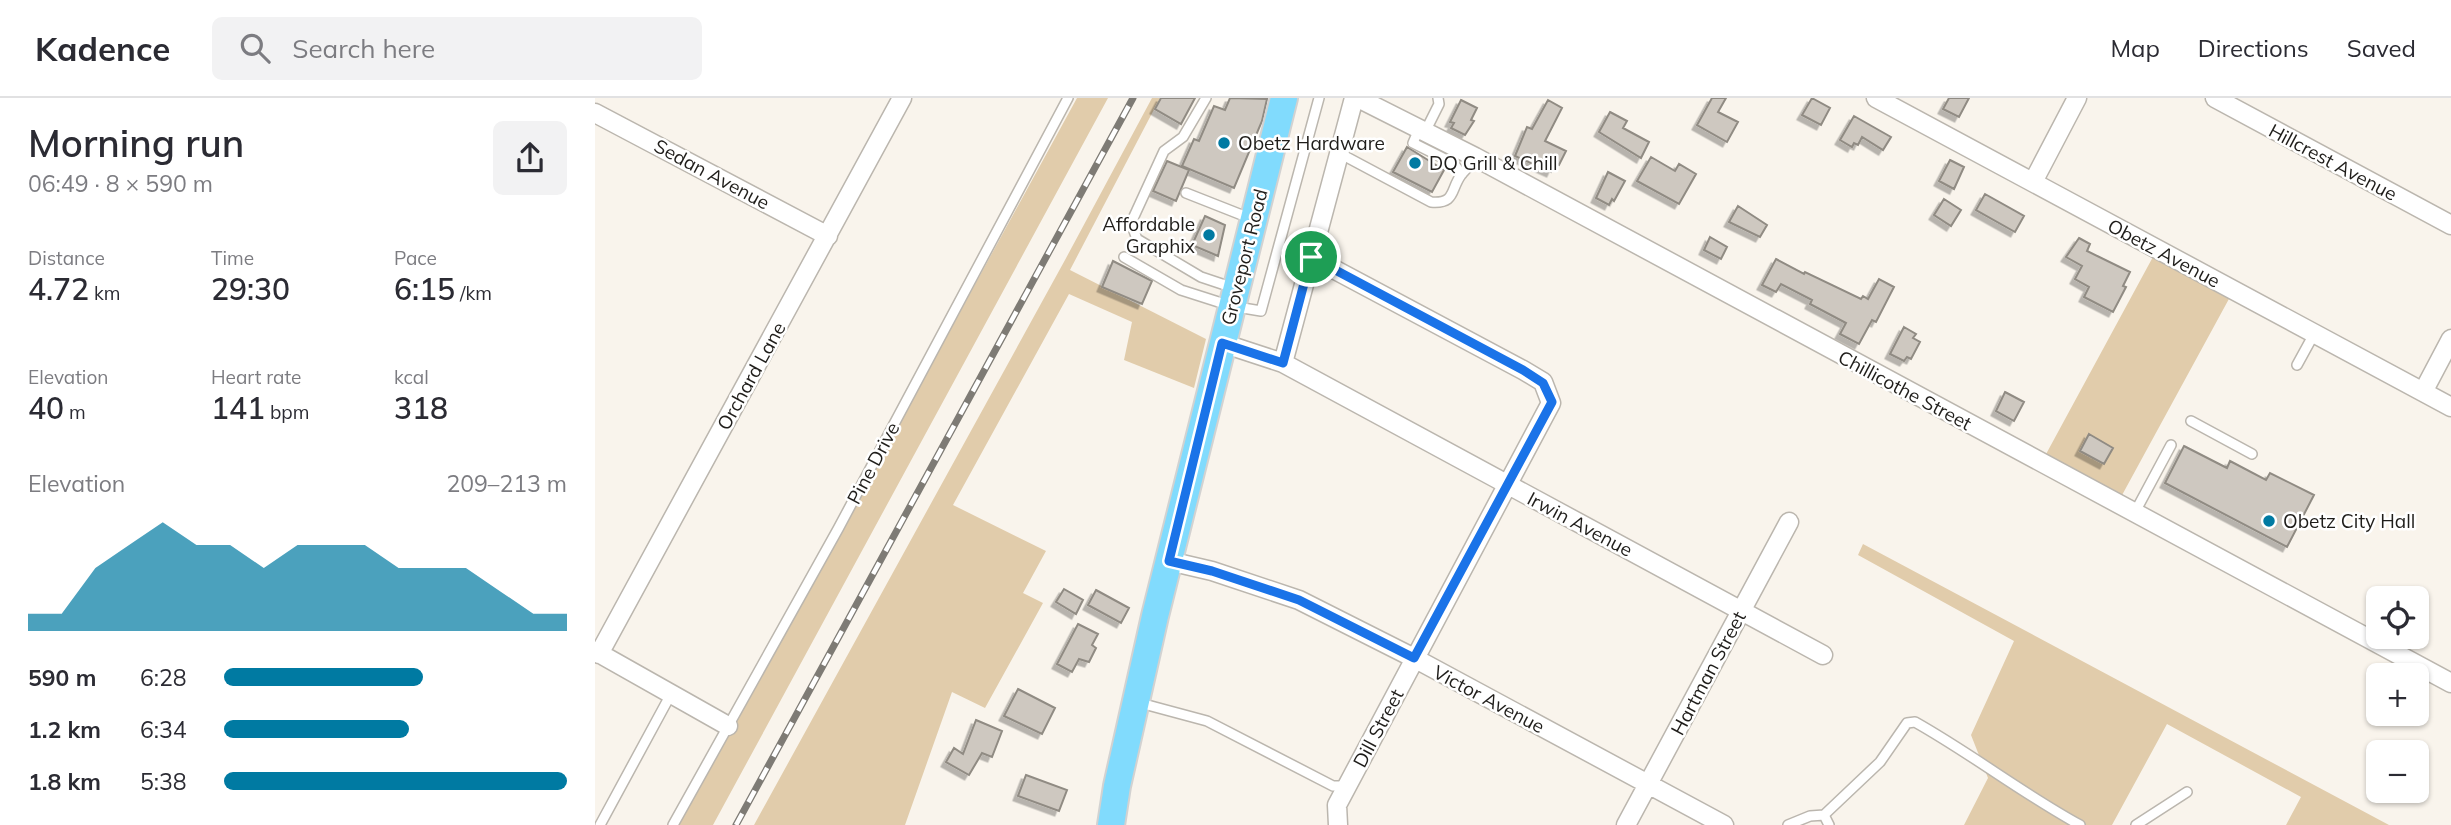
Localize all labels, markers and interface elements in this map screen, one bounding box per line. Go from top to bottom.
search box [212,17,702,80]
text: Kadence [35,28,170,69]
icon: search [236,29,274,67]
text: Search here [292,32,435,65]
text: Map [2110,33,2160,63]
text: Directions [2198,33,2309,63]
text: Saved [2347,33,2416,63]
street label: Hillcrest Avenue [2265,118,2401,206]
text: Morning run [28,119,244,167]
button: share [493,121,567,195]
place label: Obetz Hardware [1238,131,1385,155]
street label: Sedan Avenue [650,134,774,214]
marker: Obetz Hardware [1216,135,1232,151]
place label: DQ Grill & Chill [1429,151,1558,175]
marker: DQ Grill & Chill [1407,155,1423,171]
text: 06:49 · 8 × 590 m [28,169,213,198]
street label: Groveport Road [1215,186,1273,328]
place label: Affordable Graphix [1102,212,1195,258]
street label: Obetz Avenue [2104,213,2224,293]
marker: Affordable Graphix [1201,227,1217,243]
pin [1281,227,1341,287]
icon: arrive [1292,238,1330,276]
text: Distance [28,246,105,270]
text: Time [211,246,254,270]
text: Pace [394,246,437,270]
text: 4.72 [28,270,89,308]
text: 29:30 [211,270,290,308]
text: 6:15 [394,270,455,308]
text: km [89,281,121,305]
text: /km [455,281,492,305]
street label: Orchard Lane [711,318,791,434]
street label: Chillicothe Street [1834,345,1976,435]
text: Elevation [28,365,108,389]
text: Heart rate [211,365,301,389]
text: kcal [394,365,429,389]
text: 40 [28,389,64,427]
text: 141 [211,389,265,427]
text: 318 [394,389,448,427]
text: m [64,400,86,424]
text: bpm [265,400,309,424]
street label: Pine Drive [841,418,905,508]
text: Elevation [28,469,125,498]
text: 209–213 m [446,469,567,498]
street label: Irwin Avenue [1523,486,1637,562]
place label: Obetz City Hall [2283,509,2415,533]
marker: Obetz City Hall [2261,513,2277,529]
map controls [2366,586,2429,803]
button: locate [2366,586,2429,649]
street label: Hartman Street [1665,607,1751,739]
street label: Victor Avenue [1429,660,1549,738]
text: 590 m [28,663,96,692]
text: 6:28 [140,663,187,692]
button: + [2366,663,2429,726]
street label: Dill Street [1347,684,1409,771]
text: 1.2 km [28,715,101,744]
text: 6:34 [140,715,187,744]
button: − [2366,740,2429,803]
text: 1.8 km [28,767,101,796]
text: 5:38 [140,767,187,796]

